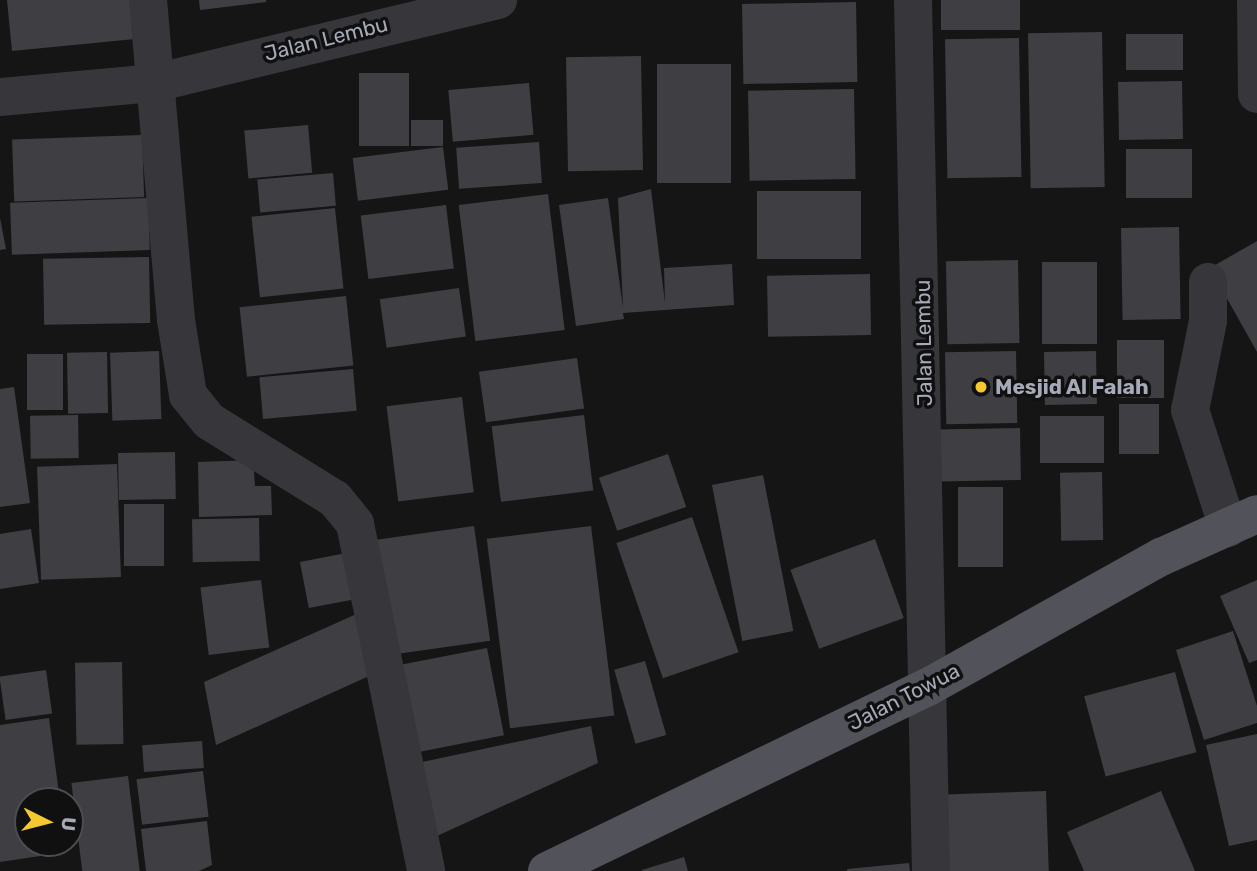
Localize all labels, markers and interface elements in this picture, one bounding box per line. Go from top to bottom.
street label: Jalan Lembu [262,11,390,67]
street label: Jalan Lembu [910,280,938,406]
place label: Mesjid Al Falah [995,374,1149,400]
marker: Mesjid Al Falah [973,379,989,395]
street label: Jalan Towua [844,658,964,736]
north arrow [14,787,84,857]
text: U [56,816,81,832]

